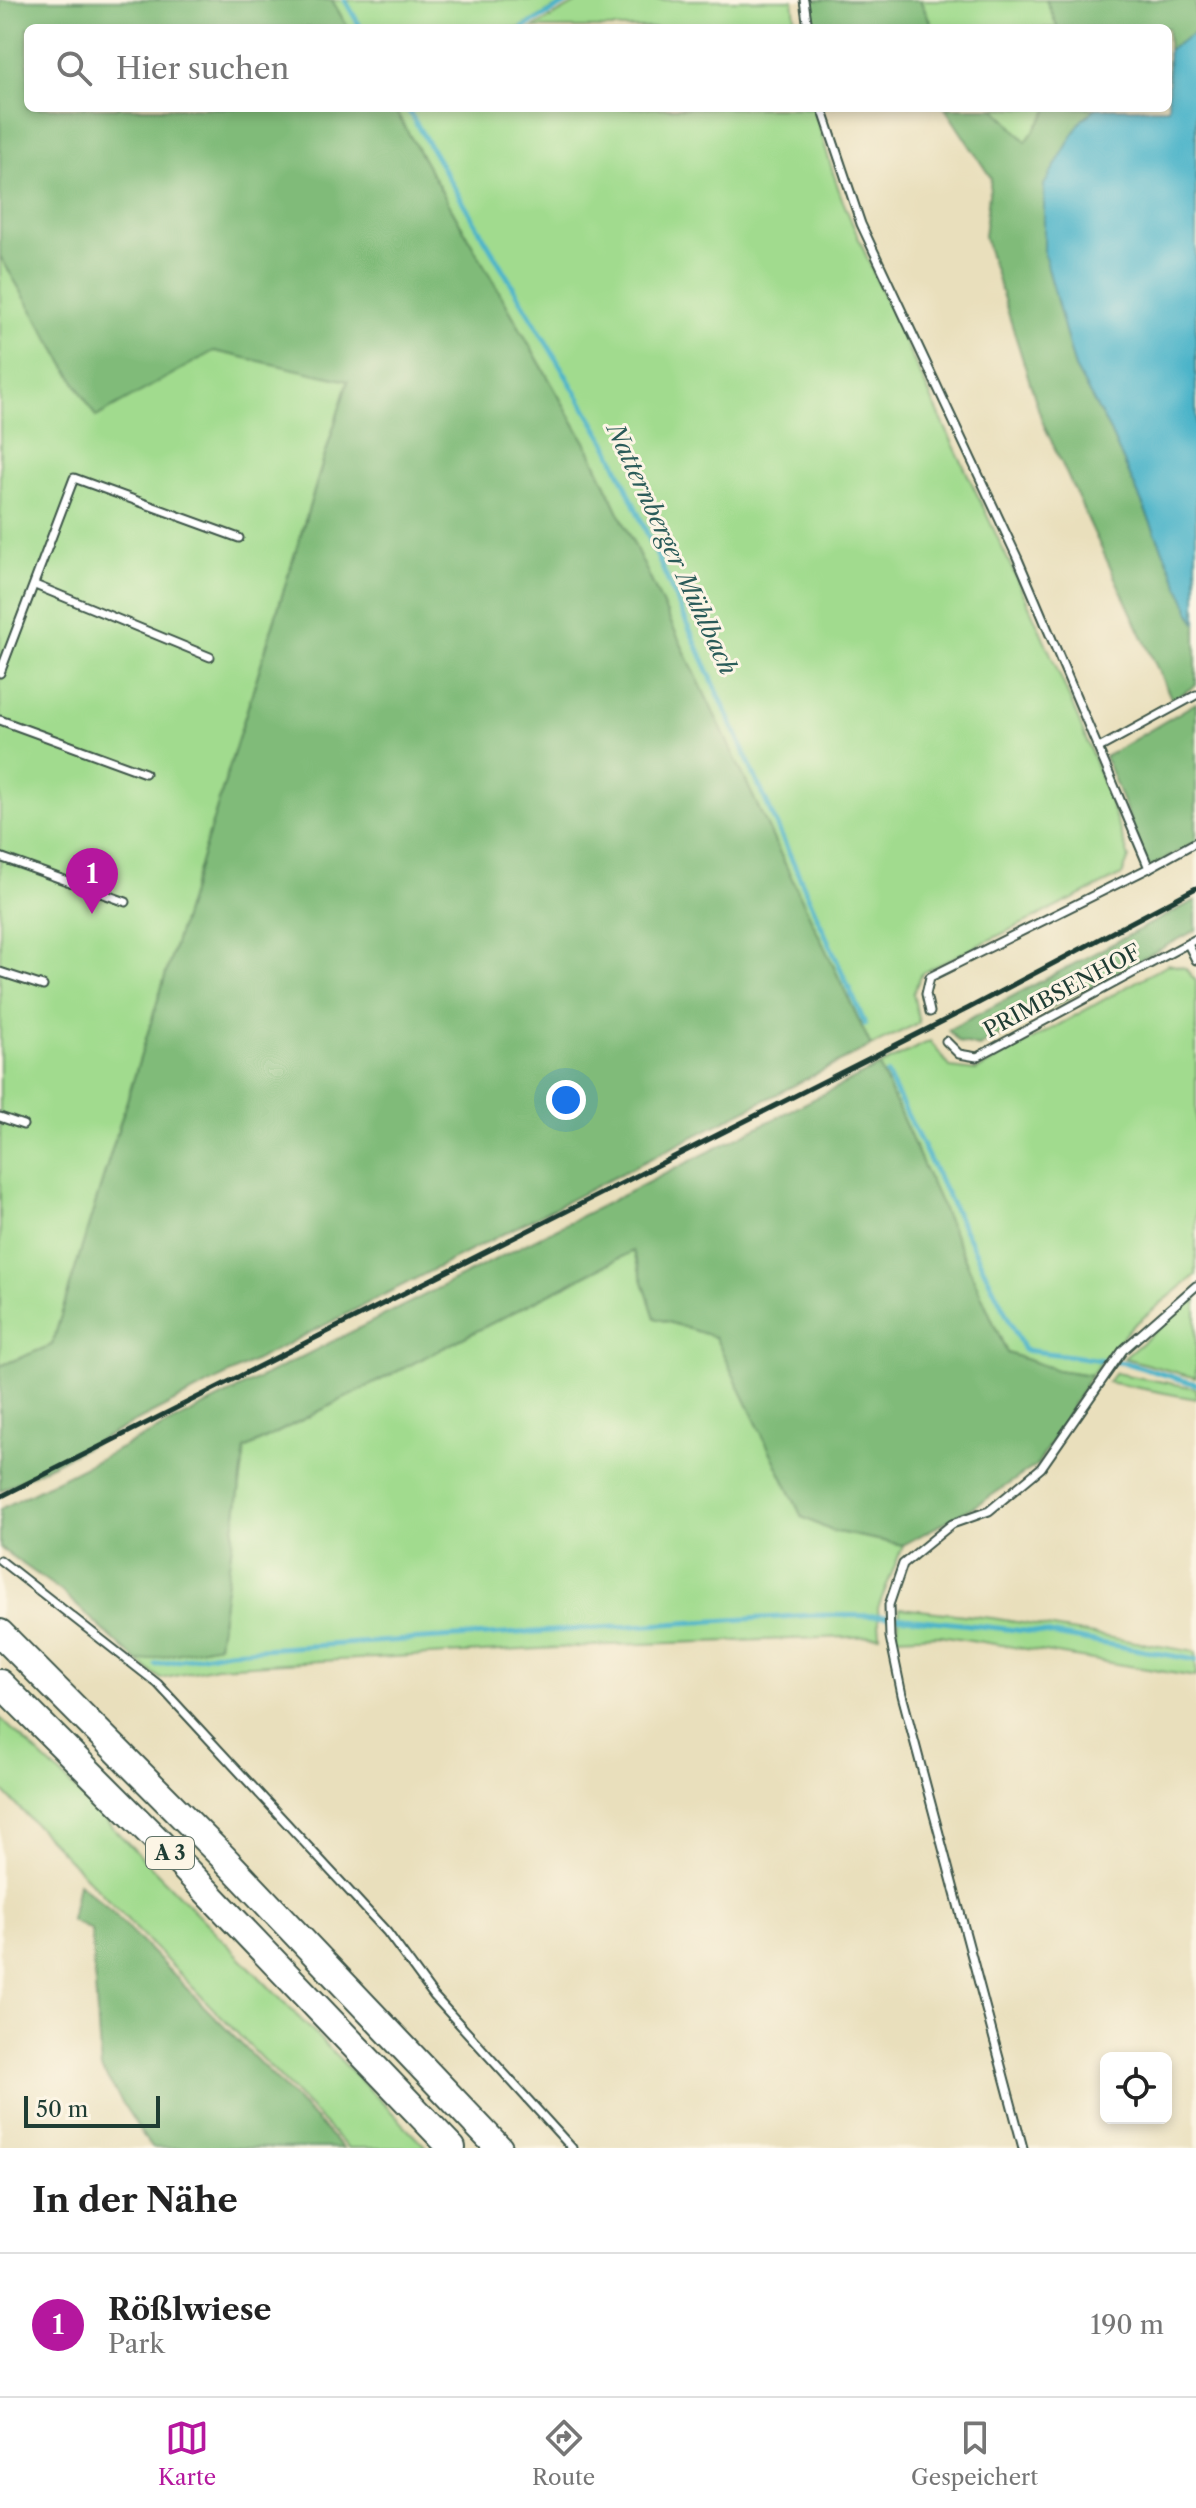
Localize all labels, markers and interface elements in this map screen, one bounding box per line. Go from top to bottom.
search box [24,24,1172,112]
icon: search [52,46,96,90]
text: Hier suchen [116,50,289,87]
water label: Natternberger Mühlbach [600,417,743,679]
pin: 1 [66,848,118,914]
street label: PRIMBSENHOF [979,938,1145,1044]
your location [546,1080,586,1120]
road number: A 3 [146,1837,194,1869]
map controls [1100,2052,1172,2124]
button: locate [1100,2052,1172,2124]
scale bar [24,2092,160,2128]
text: 50 m [36,2096,88,2123]
text: In der Nähe [32,2179,238,2221]
text: Rößlwiese [108,2291,272,2328]
text: 1 [52,2309,64,2341]
text: 190 m [1090,2309,1164,2341]
text: Park [108,2328,165,2360]
tab: Karte [158,2416,216,2491]
tab: Route [532,2416,595,2491]
tab: Gespeichert [911,2416,1038,2491]

